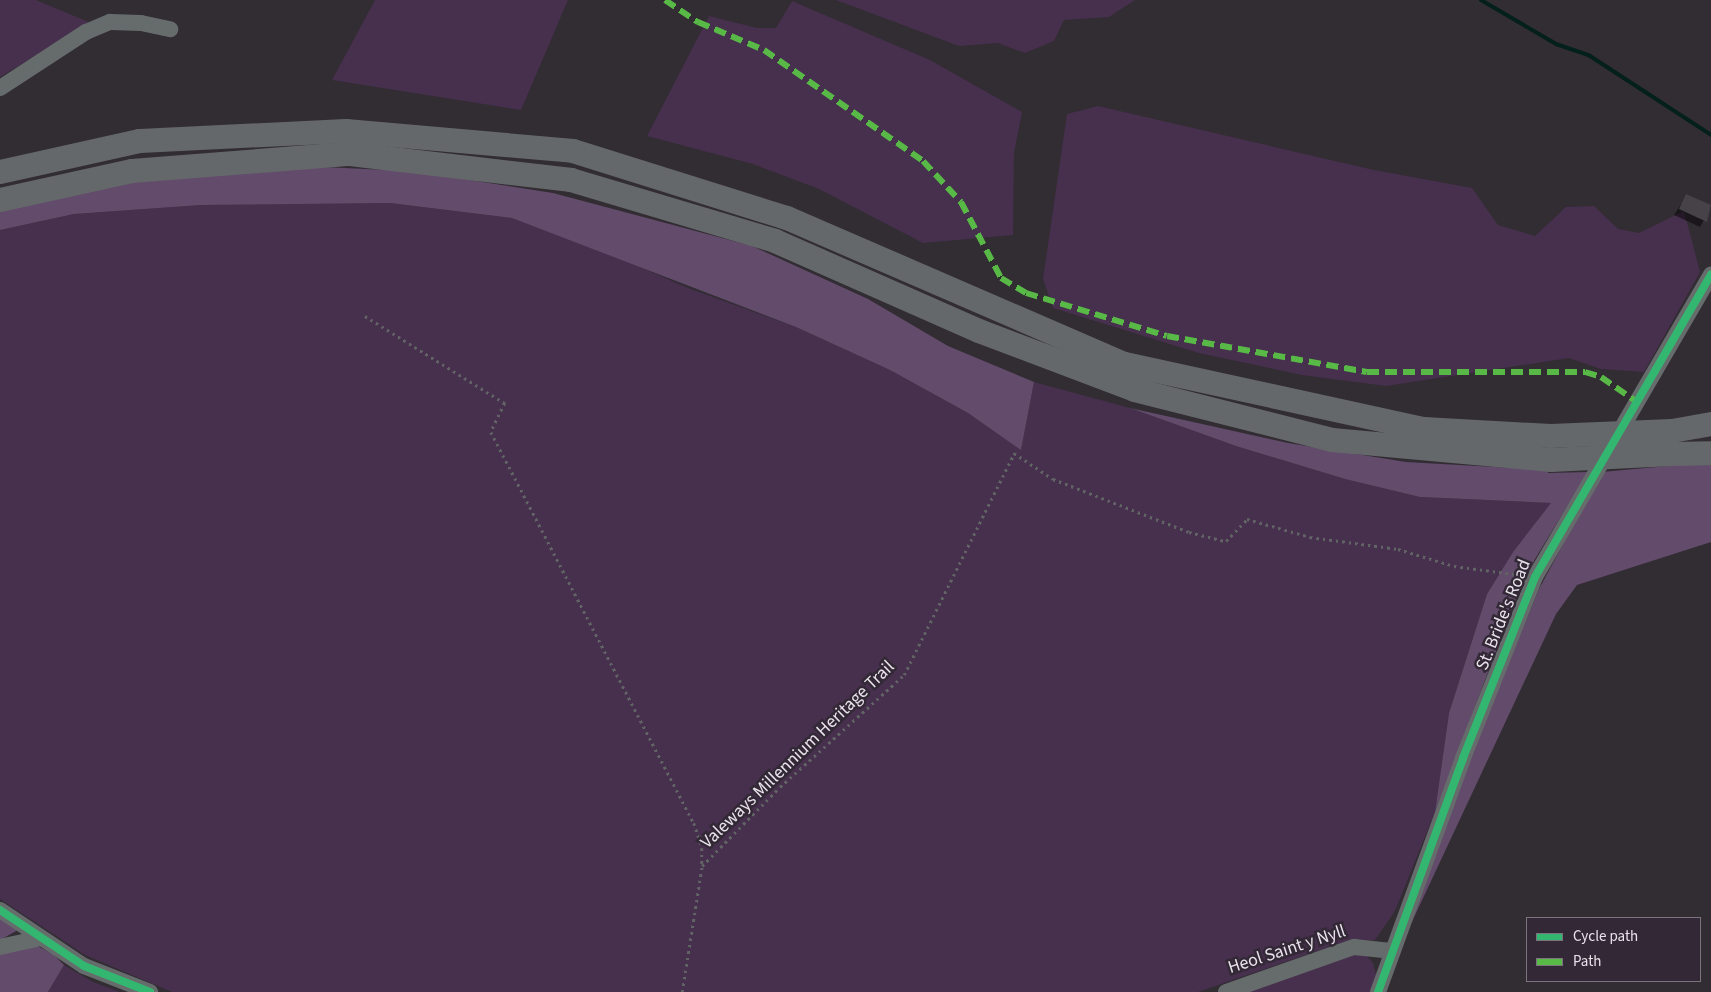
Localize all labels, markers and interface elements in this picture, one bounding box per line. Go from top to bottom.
street label: St. Bride's Road [1472,556,1536,674]
street label: Valeways Millennium Heritage Trail [697,657,899,853]
legend [1526,917,1701,982]
street label: Heol Saint y Nyll [1225,921,1349,979]
text: Cycle path [1573,926,1638,947]
text: Path [1573,951,1601,972]

